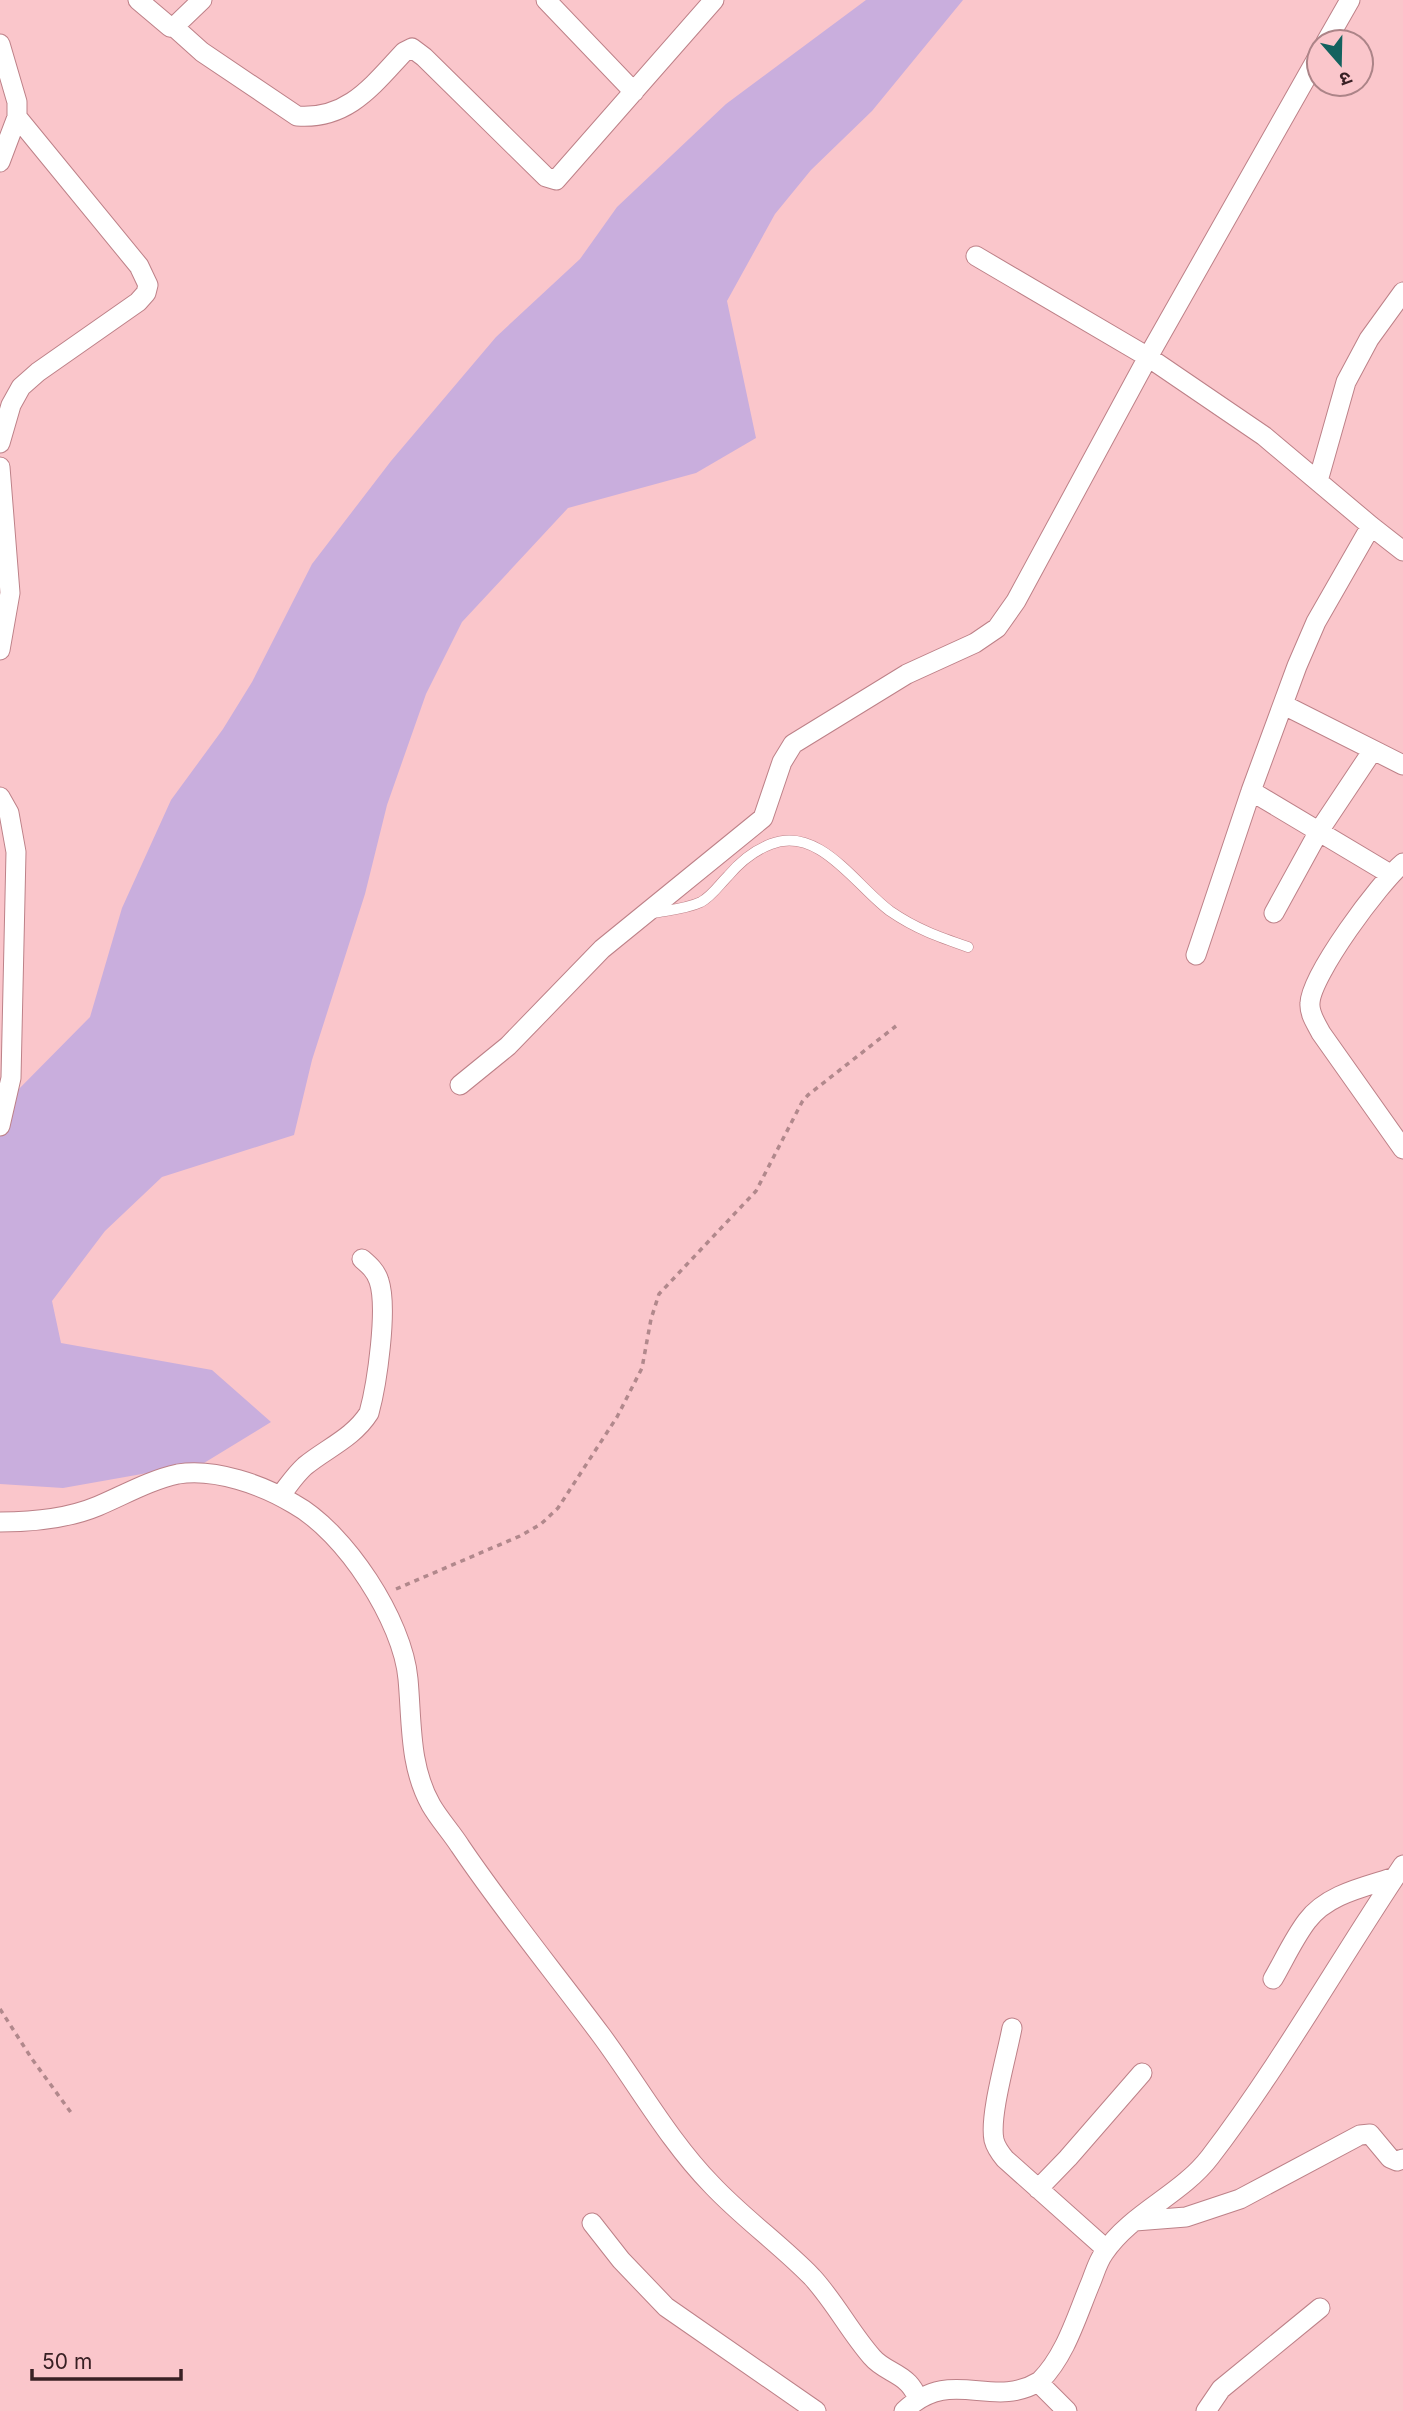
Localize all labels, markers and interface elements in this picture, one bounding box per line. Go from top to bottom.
north arrow [1305,28,1375,98]
text: उ [1336,66,1355,92]
scale bar [32,2338,180,2382]
text: 50 m [42,2349,92,2374]

